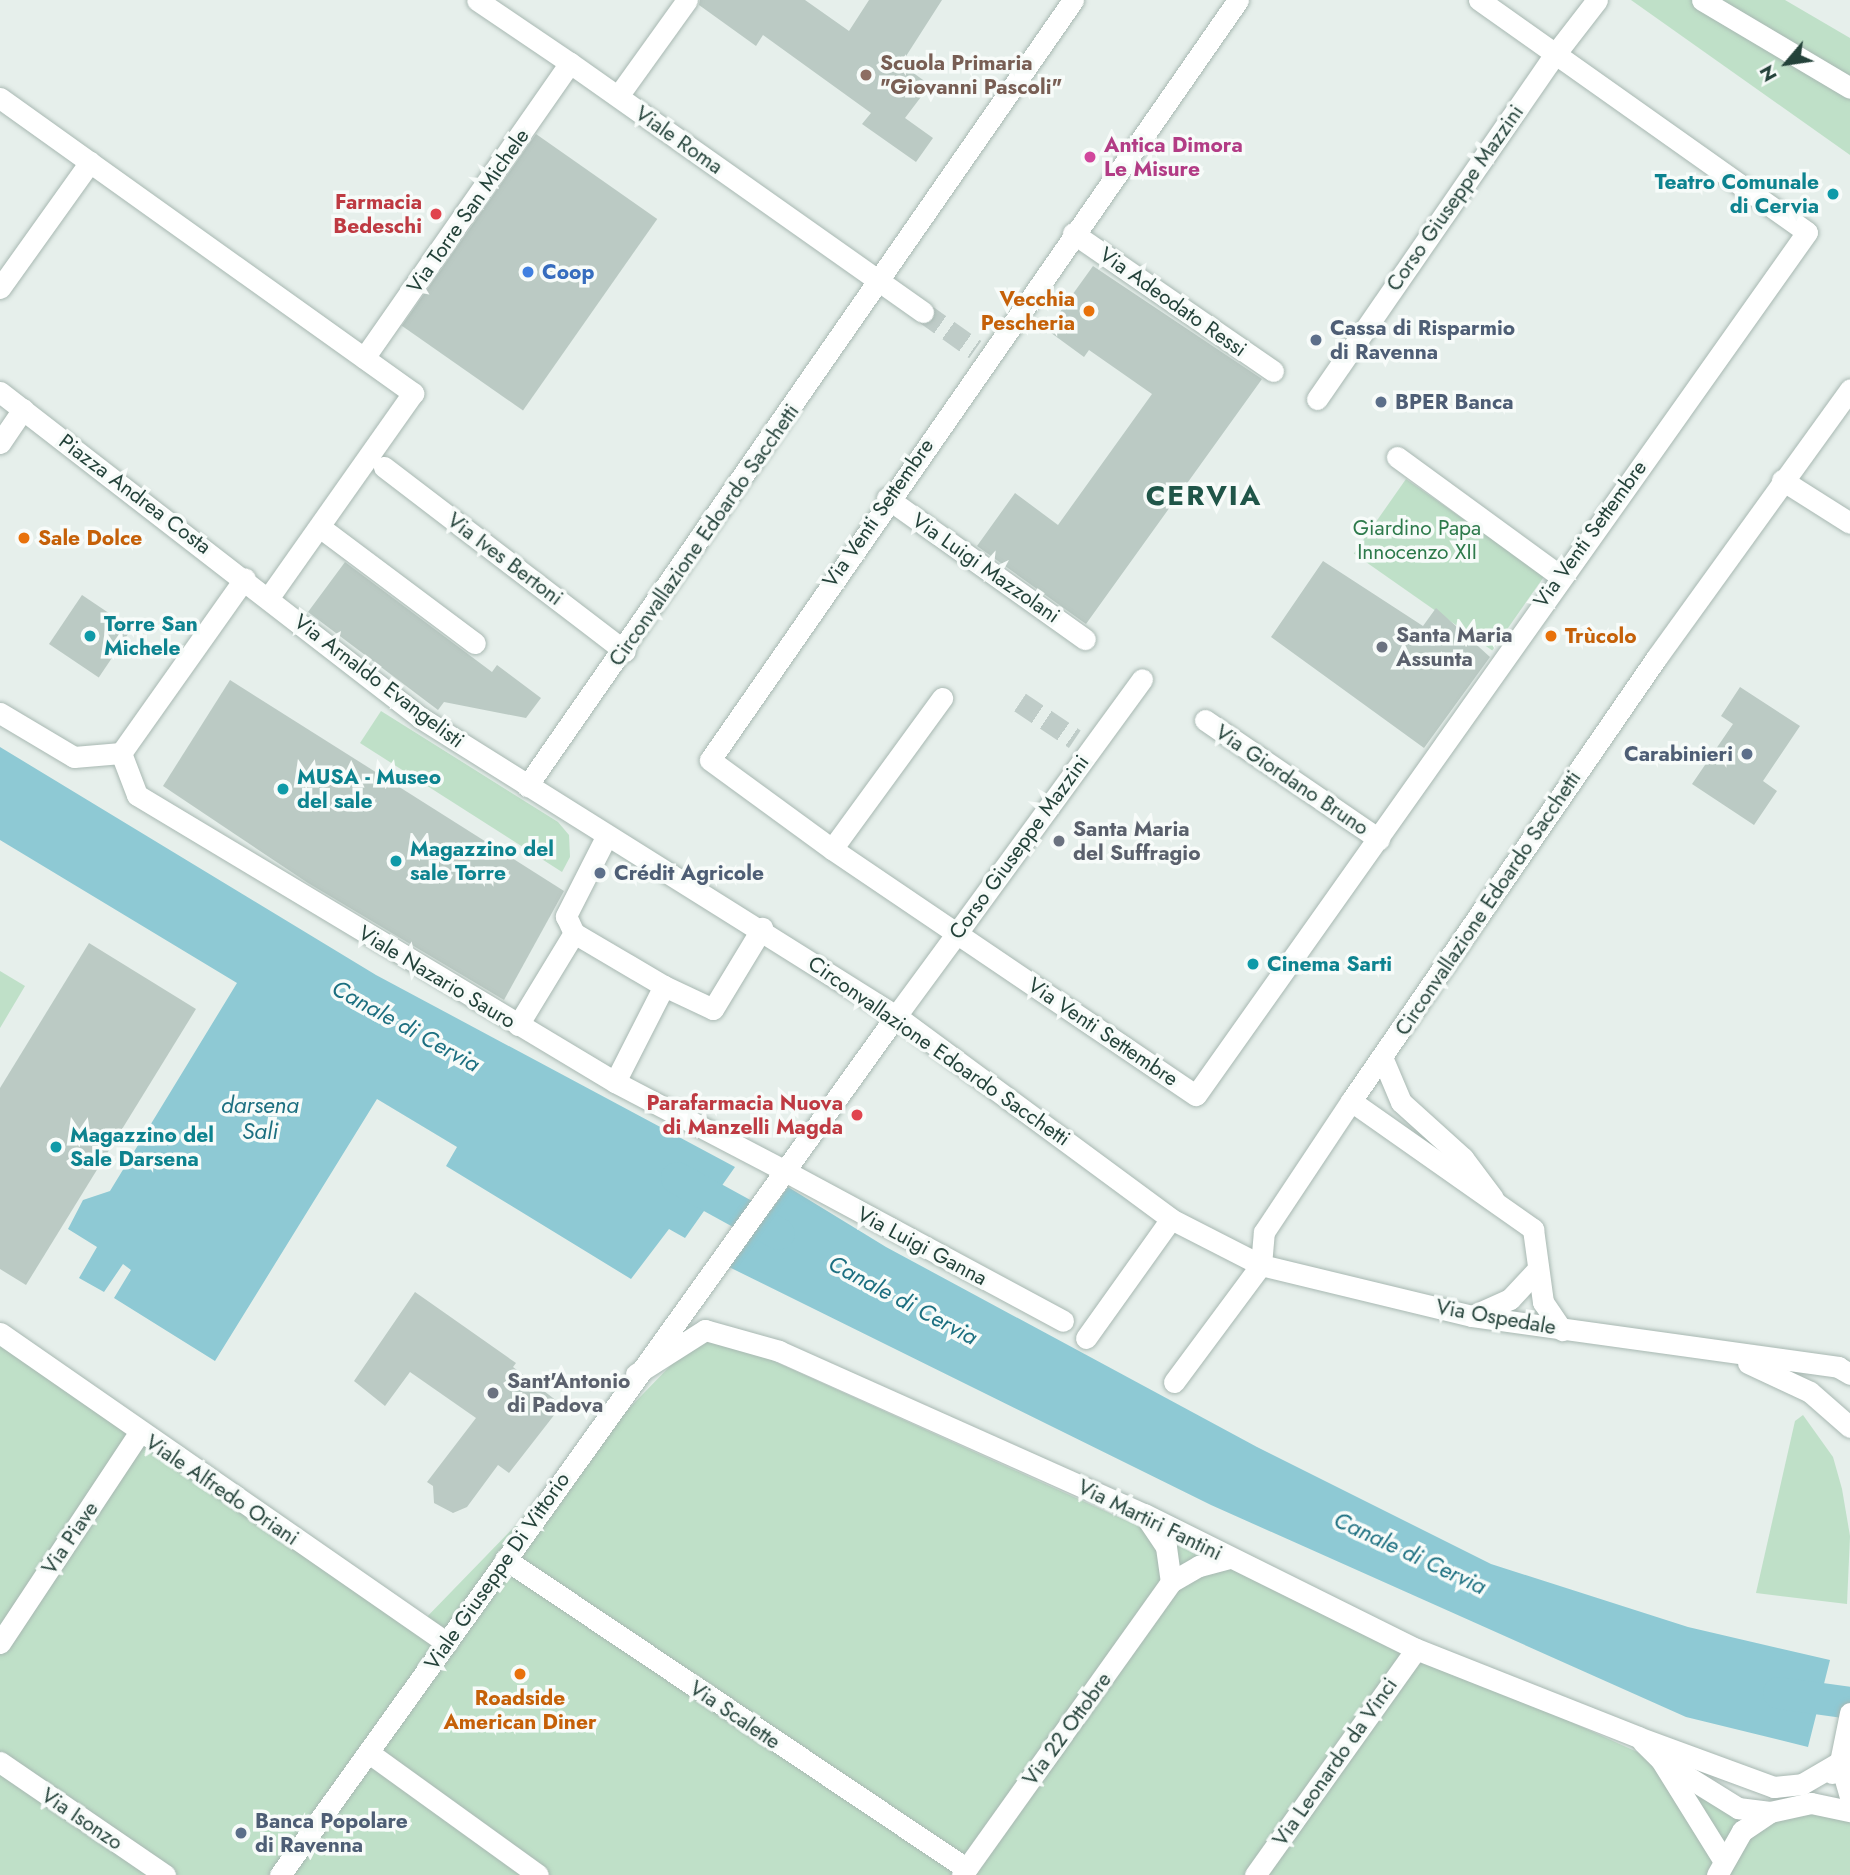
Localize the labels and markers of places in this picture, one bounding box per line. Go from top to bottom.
place label: Scuola Primaria "Giovanni Pascoli" [880,50,1062,100]
marker: Scuola Primaria "Giovanni Pascoli" [858,67,874,83]
place label: Antica Dimora Le Misure [1104,132,1243,182]
marker: Antica Dimora Le Misure [1082,149,1098,165]
place label: Teatro Comunale di Cervia [1655,169,1819,219]
marker: Teatro Comunale di Cervia [1825,186,1841,202]
place label: Farmacia Bedeschi [333,189,422,239]
marker: Farmacia Bedeschi [428,206,444,222]
place label: Coop [542,259,594,285]
marker: Coop [520,264,536,280]
place label: Vecchia Pescheria [981,286,1075,336]
marker: Vecchia Pescheria [1081,303,1097,319]
place label: Cassa di Risparmio di Ravenna [1330,315,1515,365]
marker: Cassa di Risparmio di Ravenna [1308,332,1324,348]
place label: BPER Banca [1395,389,1514,415]
marker: BPER Banca [1373,394,1389,410]
place label: Sale Dolce [38,525,142,551]
marker: Sale Dolce [16,530,32,546]
place label: Torre San Michele [104,611,198,661]
place label: Santa Maria Assunta [1396,622,1513,672]
place label: Trùcolo [1565,623,1637,649]
marker: Torre San Michele [82,628,98,644]
marker: Trùcolo [1543,628,1559,644]
marker: Santa Maria Assunta [1374,639,1390,655]
place label: Carabinieri [1624,741,1733,767]
marker: Carabinieri [1739,746,1755,762]
place label: MUSA - Museo del sale [297,764,441,814]
marker: MUSA - Museo del sale [275,781,291,797]
place label: Santa Maria del Suffragio [1073,816,1201,866]
marker: Santa Maria del Suffragio [1051,833,1067,849]
place label: Magazzino del sale Torre [410,836,554,886]
marker: Magazzino del sale Torre [388,853,404,869]
place label: Crédit Agricole [614,860,764,886]
marker: Crédit Agricole [592,865,608,881]
place label: Cinema Sarti [1267,951,1392,977]
marker: Cinema Sarti [1245,956,1261,972]
place label: Parafarmacia Nuova di Manzelli Magda [647,1090,843,1140]
marker: Parafarmacia Nuova di Manzelli Magda [849,1107,865,1123]
place label: Magazzino del Sale Darsena [70,1122,214,1172]
marker: Magazzino del Sale Darsena [48,1139,64,1155]
place label: Sant'Antonio di Padova [507,1368,630,1418]
marker: Sant'Antonio di Padova [485,1385,501,1401]
marker: Roadside American Diner [512,1666,528,1682]
place label: Roadside American Diner [443,1685,597,1735]
place label: Banca Popolare di Ravenna [255,1808,408,1858]
marker: Banca Popolare di Ravenna [233,1825,249,1841]

